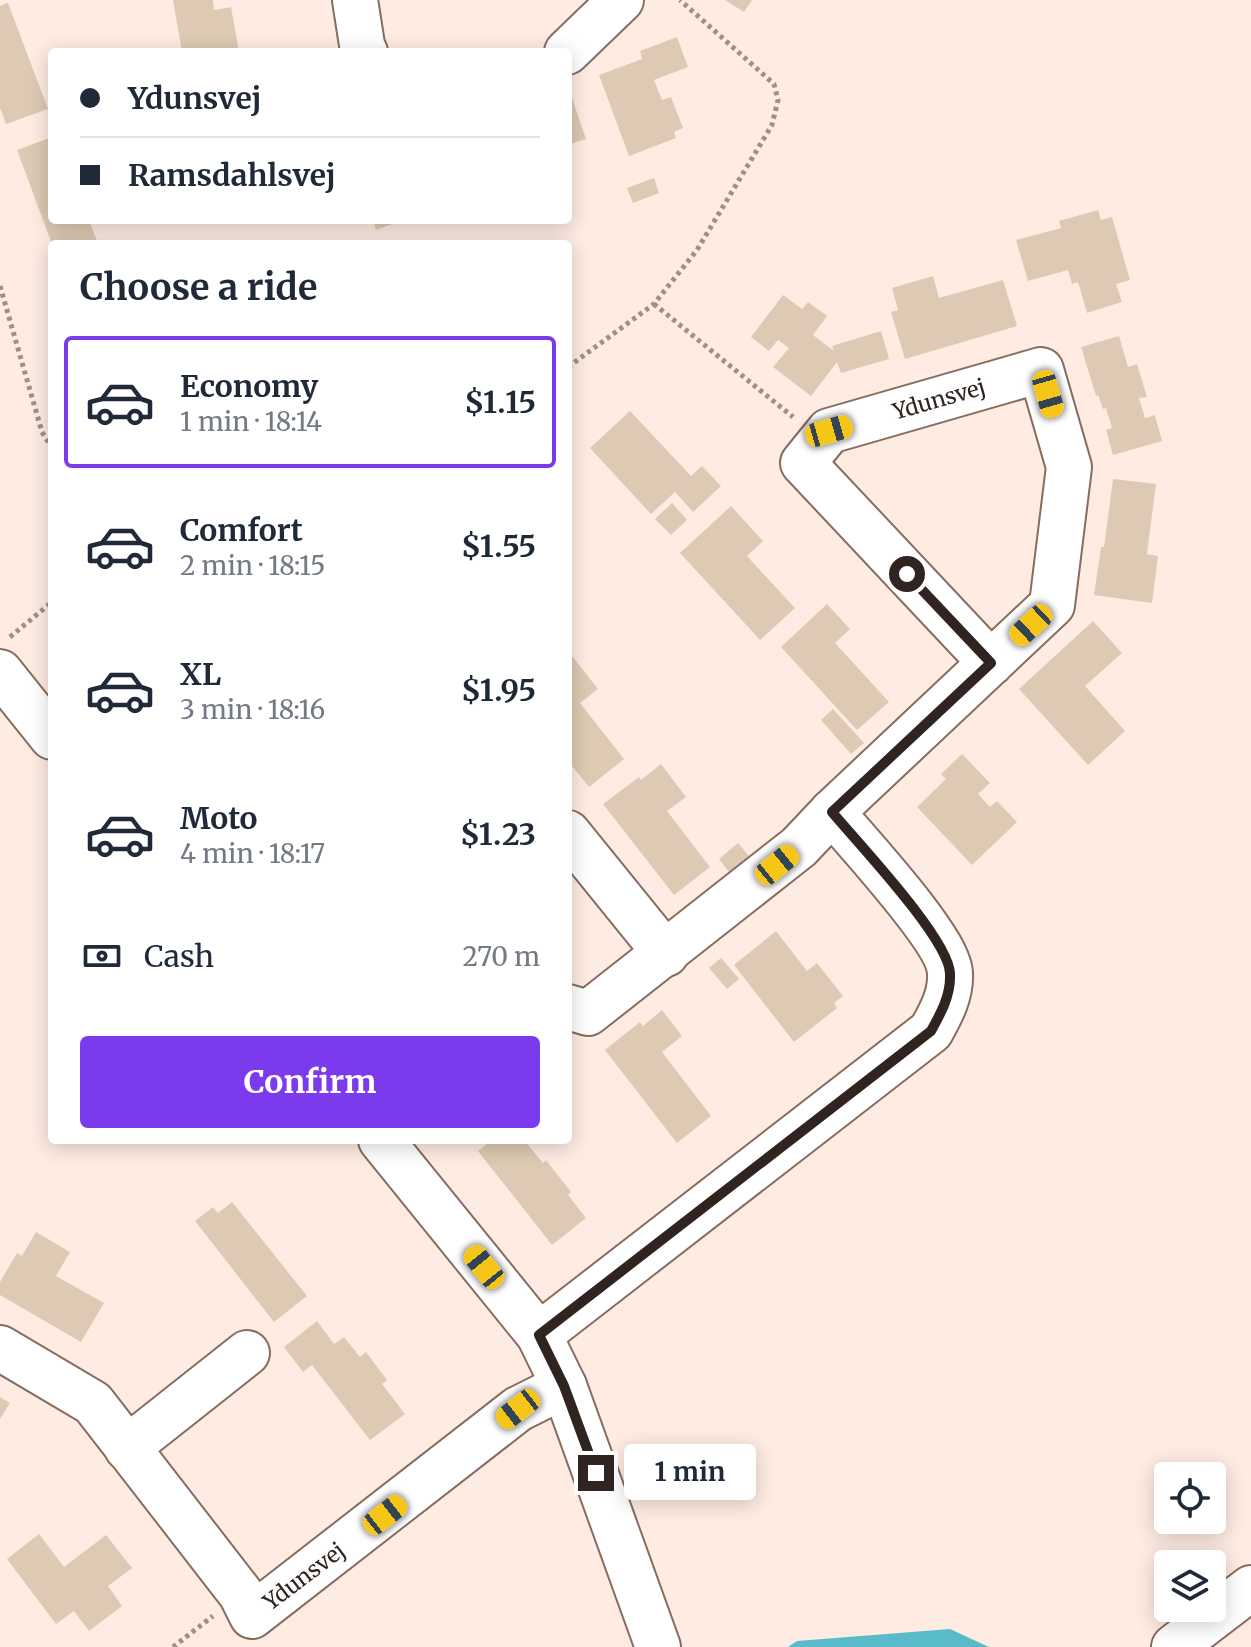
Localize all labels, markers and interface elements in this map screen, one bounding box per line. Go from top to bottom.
text: Ydunsvej [128,79,261,117]
text: Ramsdahlsvej [128,156,336,194]
text: Choose a ride [80,265,317,310]
icon: car [84,366,156,438]
text: Economy [180,367,318,405]
car [1030,368,1066,420]
street label: Ydunsvej [888,372,989,426]
text: $1.15 [464,383,536,421]
text: 1 min · 18:14 [180,405,322,438]
car [803,413,855,449]
icon: car [84,510,156,582]
text: Comfort [180,511,303,549]
text: $1.55 [461,527,536,565]
text: 2 min · 18:15 [180,549,325,582]
route start [889,556,925,592]
car [1005,600,1057,650]
icon: car [84,654,156,726]
text: XL [180,655,221,693]
text: $1.95 [461,671,536,709]
text: 3 min · 18:16 [180,693,325,726]
icon: car [84,798,156,870]
text: Moto [180,799,258,837]
text: $1.23 [460,815,536,853]
text: 4 min · 18:17 [180,837,325,870]
car [751,841,803,889]
icon: cash [80,934,124,978]
text: Cash [144,937,214,975]
text: 270 m [463,940,540,973]
button: Confirm [80,1036,540,1128]
car [460,1241,508,1293]
car [492,1385,544,1433]
callout: 1 min [624,1445,756,1501]
route end [578,1455,614,1491]
text: 1 min [655,1455,725,1488]
map controls [1154,1462,1226,1622]
button: locate [1154,1462,1226,1534]
car [359,1491,411,1539]
street label: Ydunsvej [257,1536,350,1616]
button: layers [1154,1550,1226,1622]

